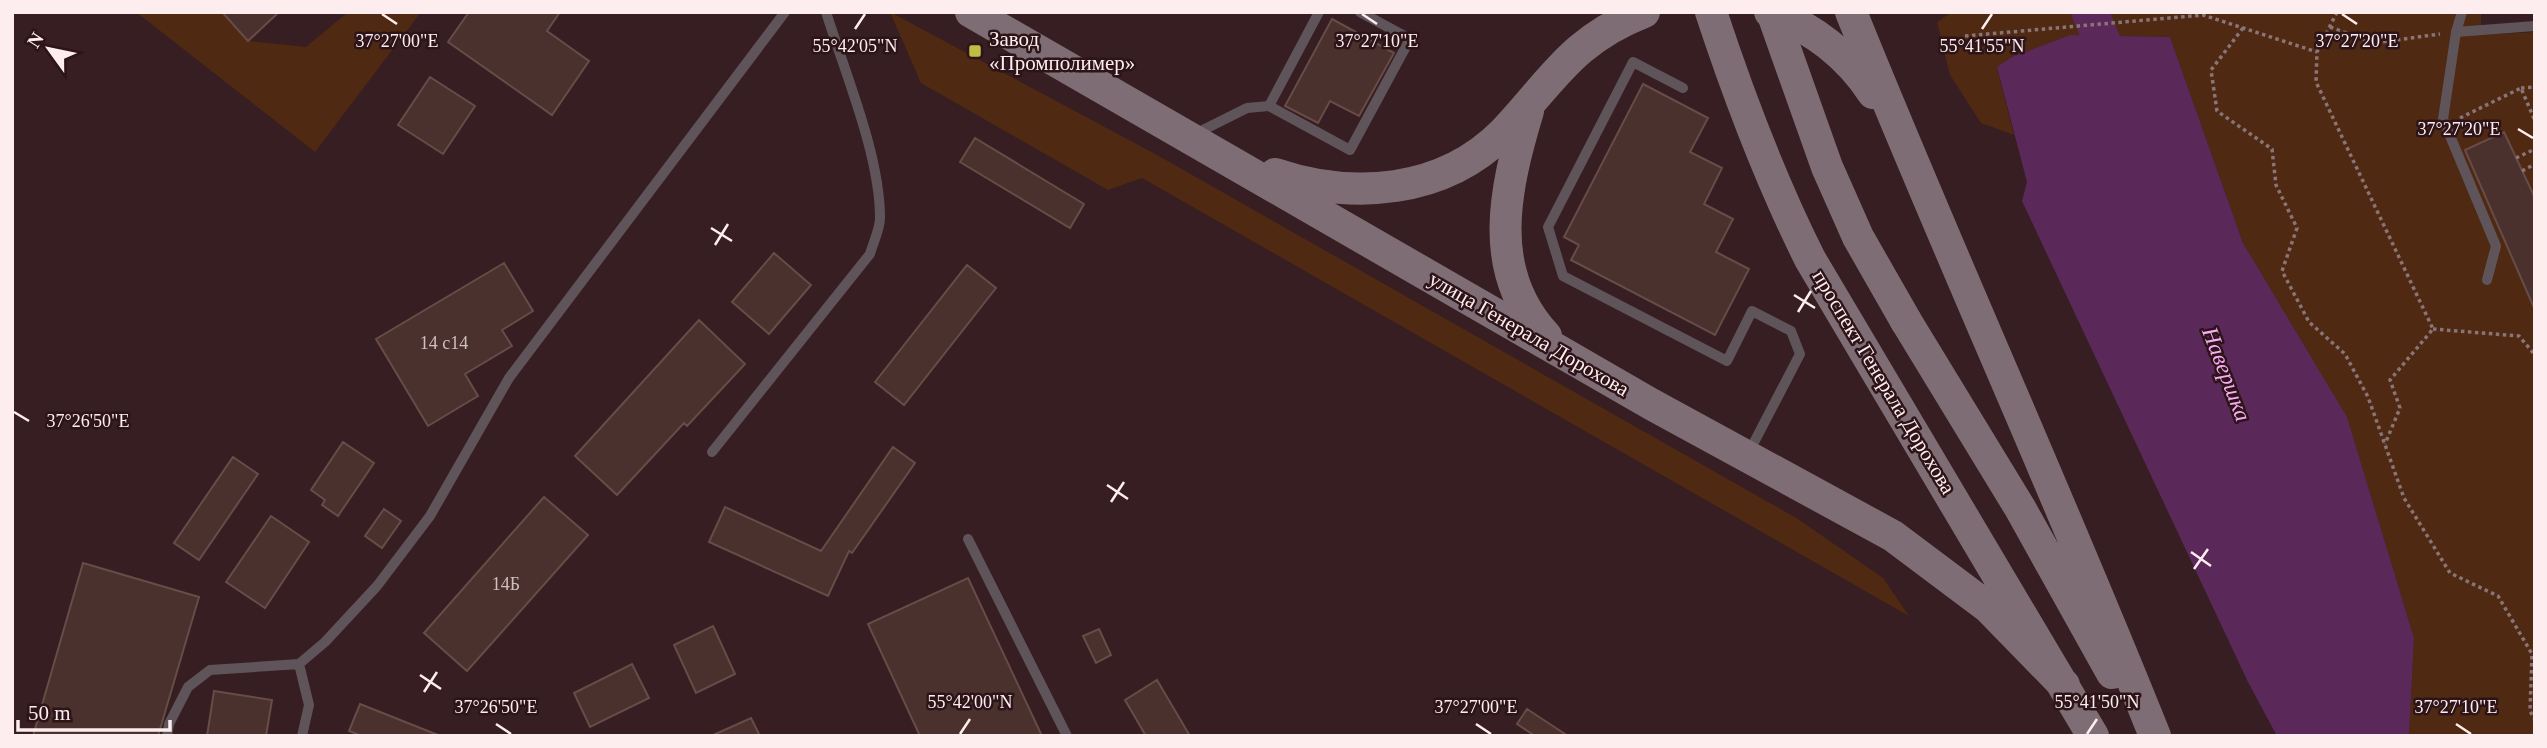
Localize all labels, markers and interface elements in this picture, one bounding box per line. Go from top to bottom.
north arrow [14,14,84,84]
place label: Завод «Промполимер» [989,27,1135,75]
text: N [23,28,48,51]
text: 37°27'00"E [356,31,438,51]
text: 37°27'10"E [1336,31,1418,51]
text: 37°27'20"E [2316,31,2398,51]
text: 55°42'05"N [813,36,897,56]
text: 55°41'55"N [1940,36,2024,56]
marker: Завод «Промполимер» [967,43,983,59]
text: 37°27'20"E [2418,119,2500,139]
street label: проспект Генерала Дорохова [1808,266,1961,499]
street label: улица Генерала Дорохова [1425,267,1634,401]
water label: Навершка [2197,323,2256,425]
house number: 14 с14 [420,333,468,353]
text: 37°26'50"E [47,411,129,431]
house number: 14Б [492,574,520,594]
scale bar [18,688,170,732]
text: 55°42'00"N [928,692,1012,712]
text: 55°41'50"N [2055,692,2139,712]
text: 37°26'50"E [455,697,537,717]
text: 37°27'00"E [1435,697,1517,717]
text: 37°27'10"E [2415,697,2497,717]
text: 50 m [28,701,71,725]

